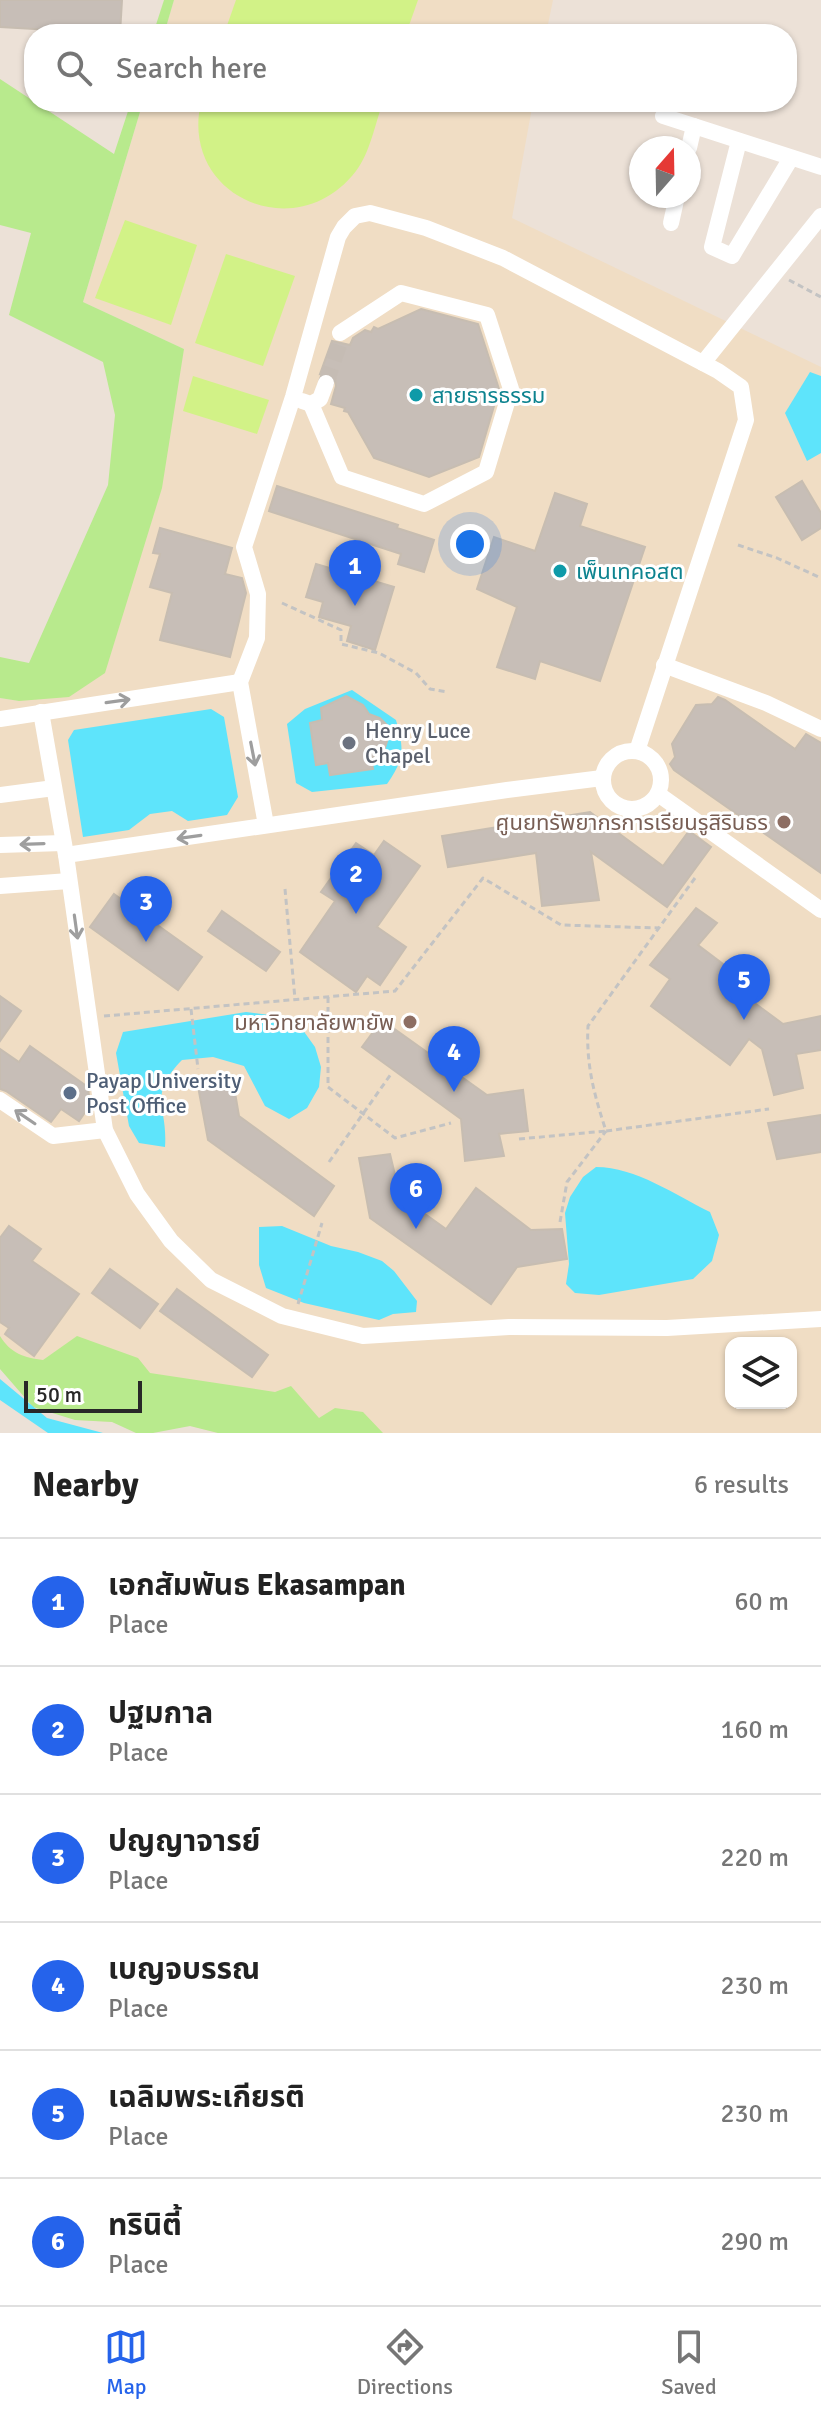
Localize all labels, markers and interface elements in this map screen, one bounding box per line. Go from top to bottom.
search box [24,24,797,112]
icon: search [52,46,96,90]
text: Search here [116,50,267,87]
north arrow [629,136,701,208]
place label: สายธารธรรม [432,382,545,409]
marker: สายธารธรรม [407,386,425,404]
your location [450,524,490,564]
pin: 1 [329,540,381,606]
place label: เพ็นเทคอสต [576,558,683,585]
marker: เพ็นเทคอสต [551,562,569,580]
one-way arrow [105,693,130,708]
place label: Henry Luce Chapel [365,717,471,769]
marker: Henry Luce Chapel [340,734,358,752]
one-way arrow [246,741,261,766]
place label: ศูนยทรัพยากรการเรียนรูสิรินธร [496,809,768,836]
marker: ศูนยทรัพยากรการเรียนรูสิรินธร [775,813,793,831]
one-way arrow [177,830,202,845]
one-way arrow [19,836,46,851]
pin: 2 [330,848,382,914]
pin: 3 [120,876,172,942]
one-way arrow [69,914,84,939]
pin: 5 [718,954,770,1020]
place label: มหาวิทยาลัยพายัพ [234,1009,394,1036]
marker: มหาวิทยาลัยพายัพ [401,1013,419,1031]
pin: 4 [428,1026,480,1092]
place label: Payap University Post Office [86,1067,242,1119]
marker: Payap University Post Office [61,1084,79,1102]
one-way arrow [14,1109,36,1125]
pin: 6 [390,1163,442,1229]
map controls [725,1337,797,1409]
button: layers [725,1337,797,1409]
scale bar [24,1377,142,1413]
text: 50 m [36,1381,82,1408]
text: Nearby [32,1464,139,1506]
text: 6 results [694,1469,789,1501]
text: เอกสัมพันธ Ekasampan [108,1567,406,1604]
text: 1 [51,1586,65,1618]
text: 60 m [734,1586,789,1618]
text: Place [108,1609,169,1641]
text: ปฐมกาล [108,1695,213,1732]
text: 2 [51,1714,65,1746]
text: 160 m [720,1714,789,1746]
text: Place [108,1737,169,1769]
text: ปญญาจารย์ [108,1823,260,1860]
text: 3 [51,1842,65,1874]
text: 220 m [720,1842,789,1874]
text: Place [108,1865,169,1897]
text: เบญจบรรณ [108,1951,260,1988]
text: 4 [51,1970,65,2002]
text: 230 m [720,1970,789,2002]
text: Place [108,1993,169,2025]
text: เฉลิมพระเกียรติ [108,2079,305,2116]
text: 5 [51,2098,65,2130]
text: 230 m [720,2098,789,2130]
text: Place [108,2121,169,2153]
text: ทรินิตี้ [108,2207,182,2244]
text: 6 [51,2226,65,2258]
text: 290 m [720,2226,789,2258]
text: Place [108,2249,169,2281]
tab: Map [104,2325,148,2400]
tab: Directions [357,2325,453,2400]
tab: Saved [661,2325,717,2400]

